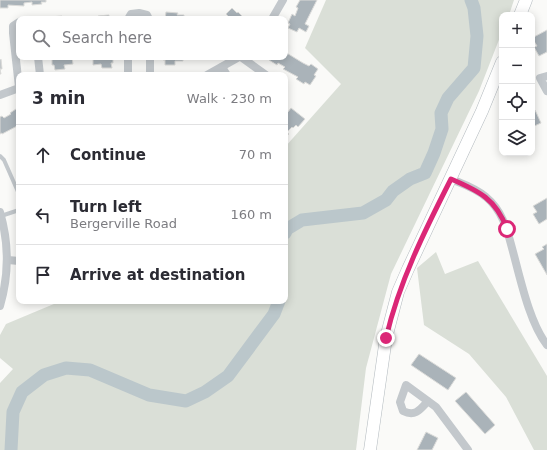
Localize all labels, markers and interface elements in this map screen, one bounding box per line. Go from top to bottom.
map controls [499,12,535,156]
button: + [499,12,535,48]
search box [16,16,288,60]
icon: search [30,27,52,49]
text: Search here [62,29,152,47]
button: − [499,48,535,84]
button: locate [499,84,535,120]
text: 3 min [32,88,85,108]
text: Walk · 230 m [187,91,272,106]
button: layers [499,120,535,156]
icon: ahead [32,144,54,166]
text: Continue [70,146,146,164]
text: 70 m [239,147,272,162]
text: Turn left [70,198,142,216]
icon: left [32,204,54,226]
text: 160 m [230,207,272,222]
text: Bergerville Road [70,216,177,231]
route start [498,220,516,238]
icon: arrive [32,264,54,286]
text: Arrive at destination [70,266,245,284]
route end [377,329,395,347]

